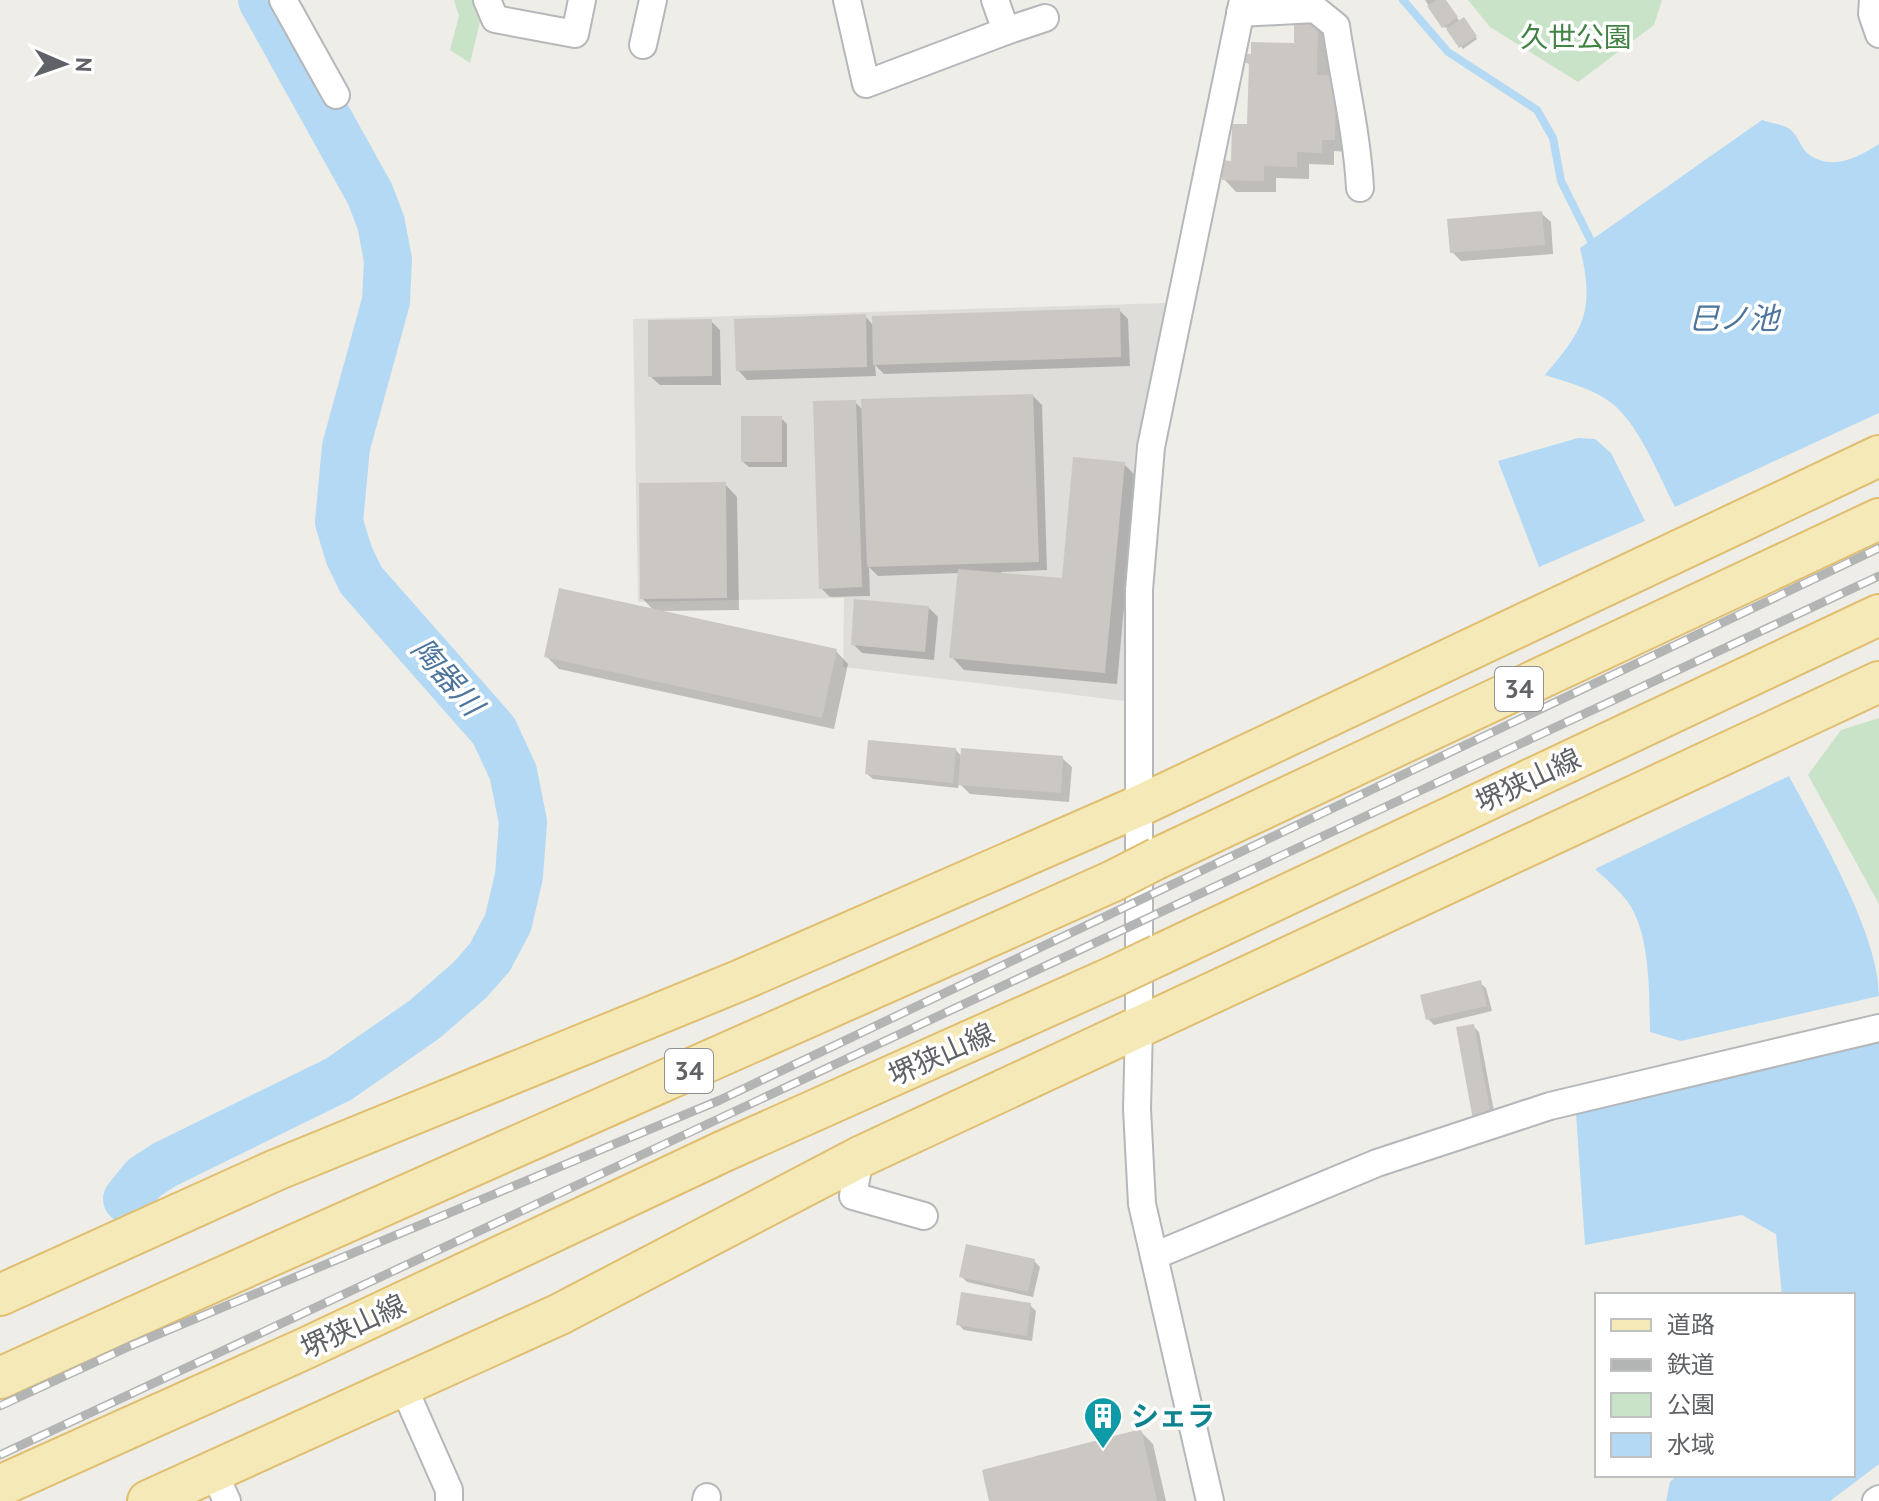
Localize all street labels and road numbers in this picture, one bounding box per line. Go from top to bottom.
road number: 34 [1495,667,1543,711]
street label: 堺狭山線 [1469,739,1586,820]
street label: 堺狭山線 [882,1014,999,1093]
road number: 34 [665,1049,713,1093]
street label: 堺狭山線 [294,1285,411,1366]

